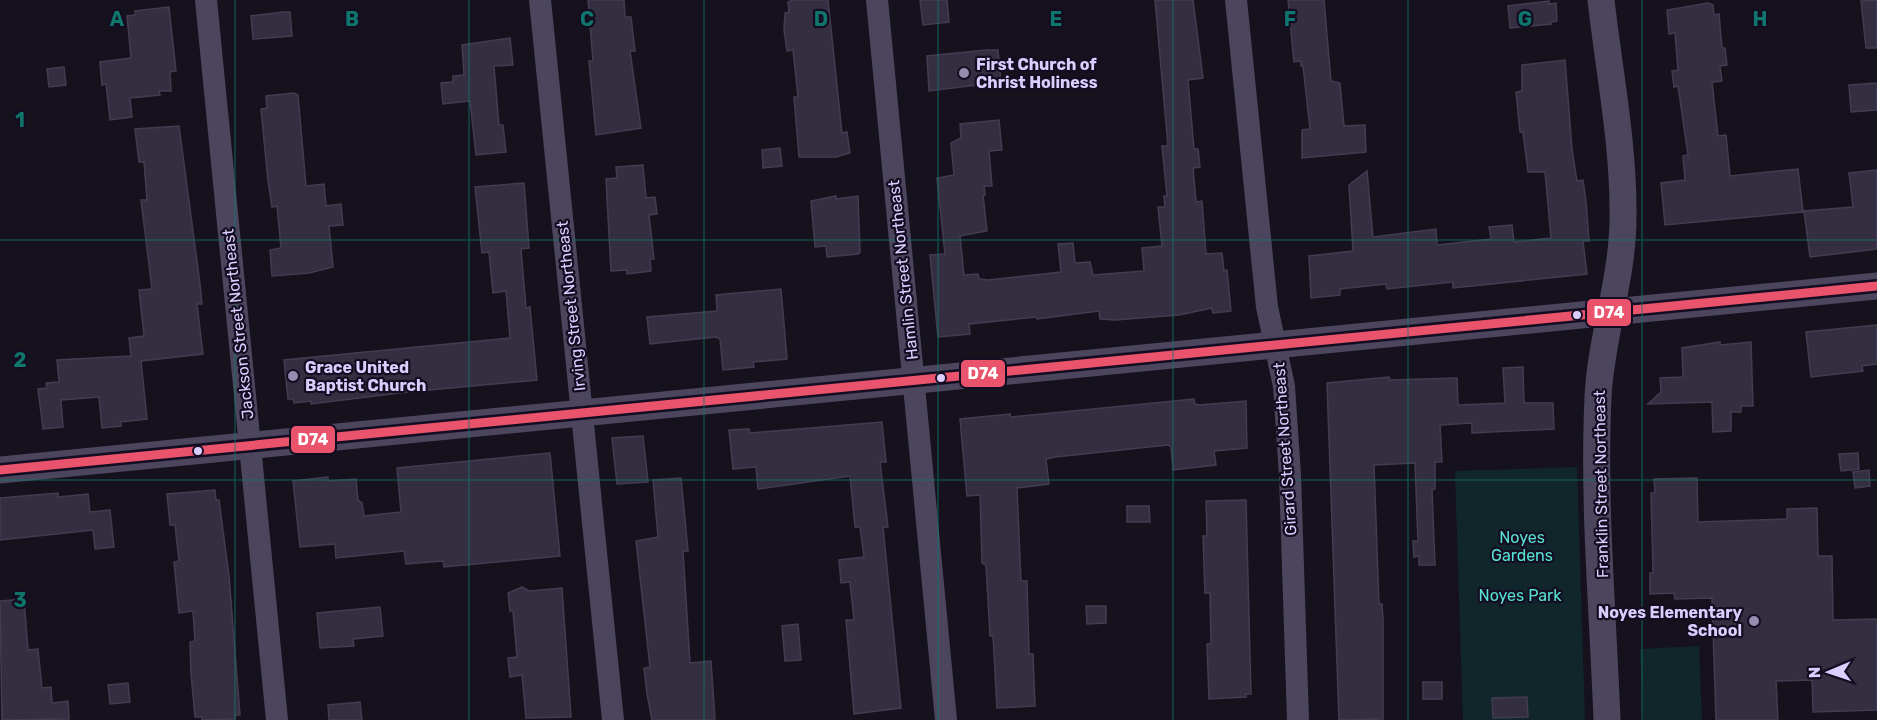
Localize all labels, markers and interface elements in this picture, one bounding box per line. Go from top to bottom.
text: A [110,7,125,31]
text: B [345,7,359,31]
text: C [580,7,594,31]
text: D [814,7,828,31]
text: E [1050,7,1062,31]
text: F [1284,7,1296,31]
text: G [1518,7,1532,31]
text: H [1753,7,1767,31]
place label: First Church of Christ Holiness [976,55,1098,92]
marker: First Church of Christ Holiness [957,66,971,80]
text: 1 [15,108,25,132]
street label: Hamlin Street Northeast [884,179,922,361]
street label: Irving Street Northeast [553,220,589,392]
street label: Jackson Street Northeast [219,228,257,420]
line badge: D74 [1586,298,1632,327]
text: D74 [1593,303,1625,322]
unlabelled marker [1571,309,1583,321]
text: 2 [14,348,27,372]
place label: Grace United Baptist Church [305,358,426,395]
line badge: D74 [960,359,1006,388]
street label: Girard Street Northeast [1269,362,1301,536]
text: D74 [967,364,999,383]
marker: Grace United Baptist Church [286,369,300,383]
unlabelled marker [935,372,947,384]
street label: Franklin Street Northeast [1590,390,1612,578]
line badge: D74 [290,425,336,454]
text: D74 [297,430,329,449]
unlabelled marker [192,445,204,457]
park label: Noyes Gardens [1491,528,1553,565]
park label: Noyes Park [1479,586,1562,605]
text: 3 [13,588,27,612]
place label: Noyes Elementary School [1598,603,1742,640]
marker: Noyes Elementary School [1747,614,1761,628]
north arrow [1799,642,1859,702]
text: N [1805,666,1824,679]

